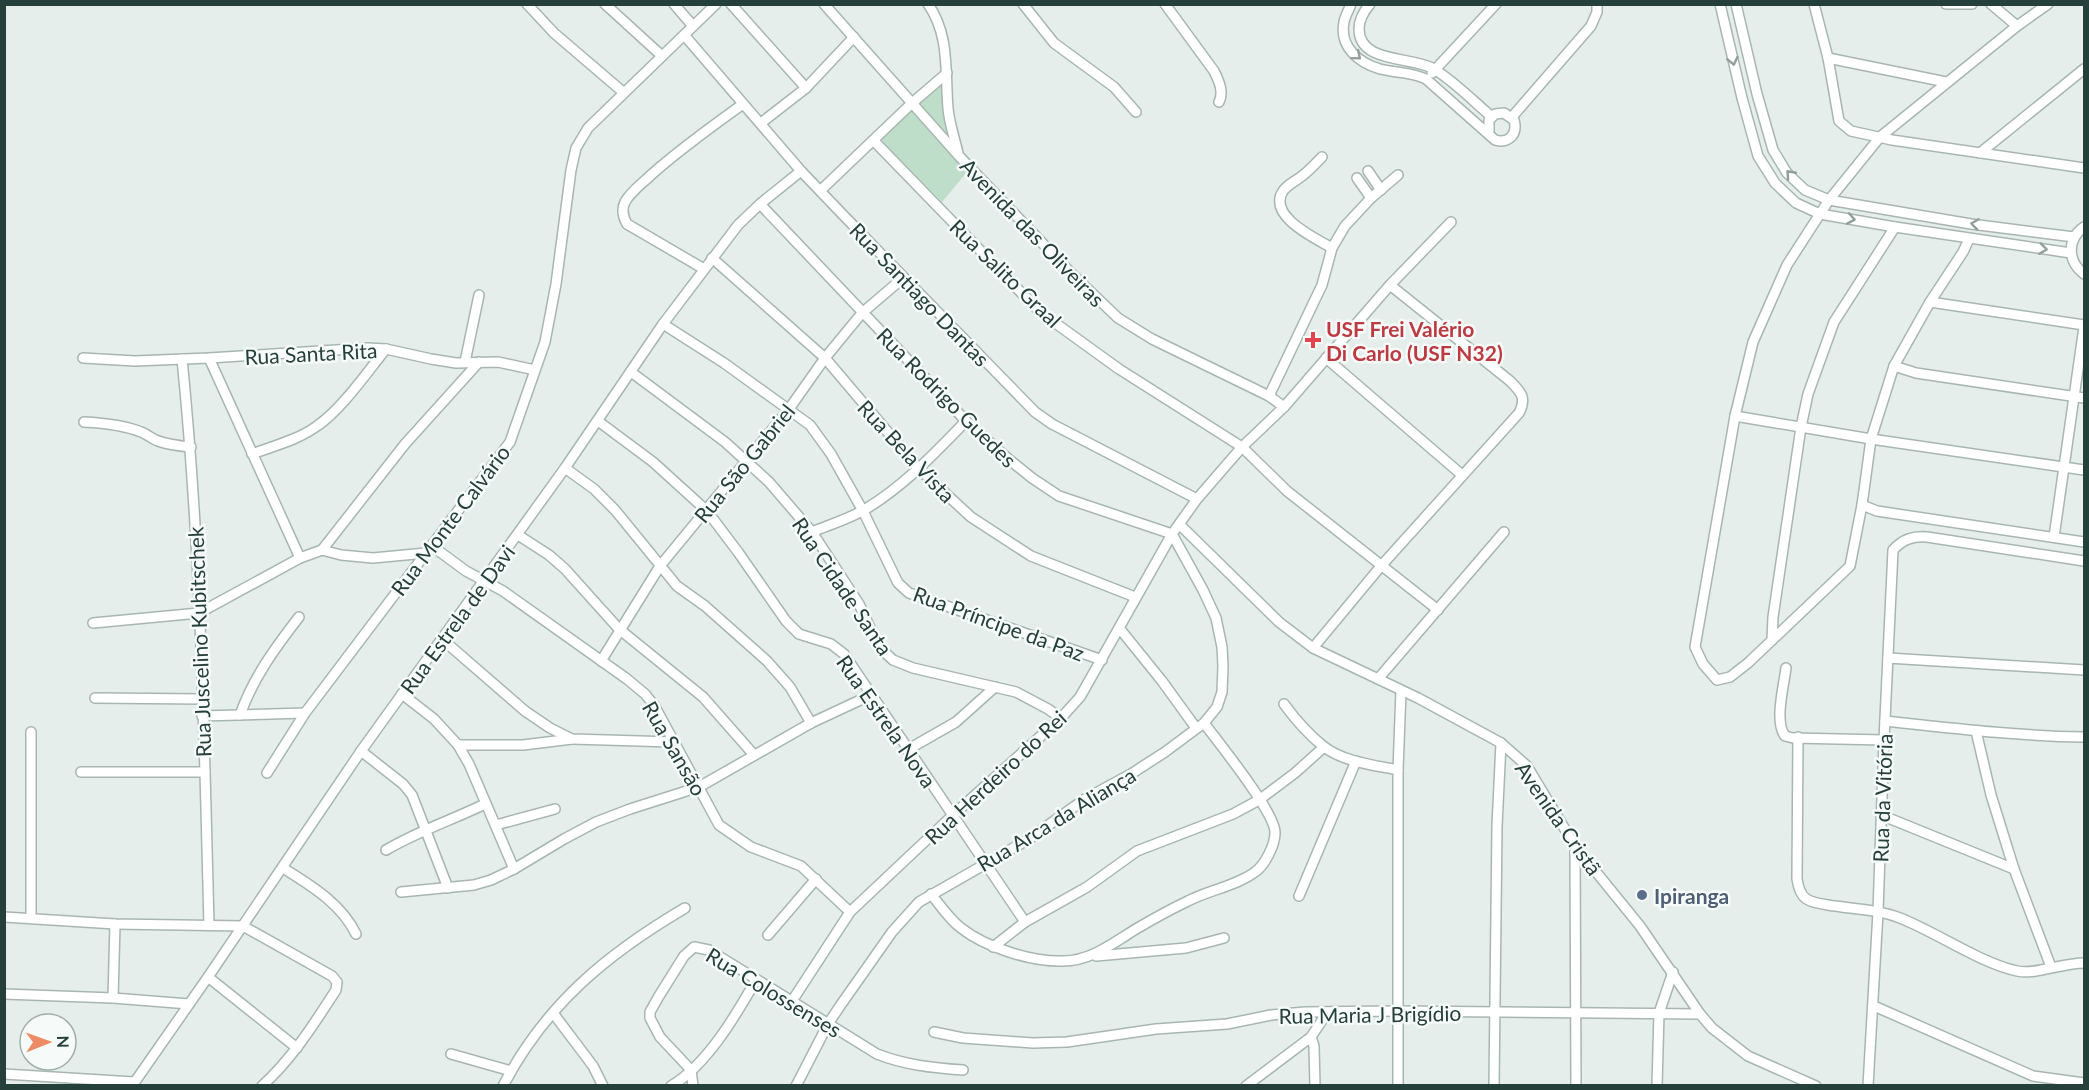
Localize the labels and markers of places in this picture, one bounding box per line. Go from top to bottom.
place label: USF Frei Valério Di Carlo (USF N32) [1326,316,1503,365]
marker: USF Frei Valério Di Carlo (USF N32) [1304,331,1322,349]
place label: Ipiranga [1654,883,1729,908]
marker: Ipiranga [1635,888,1649,902]

